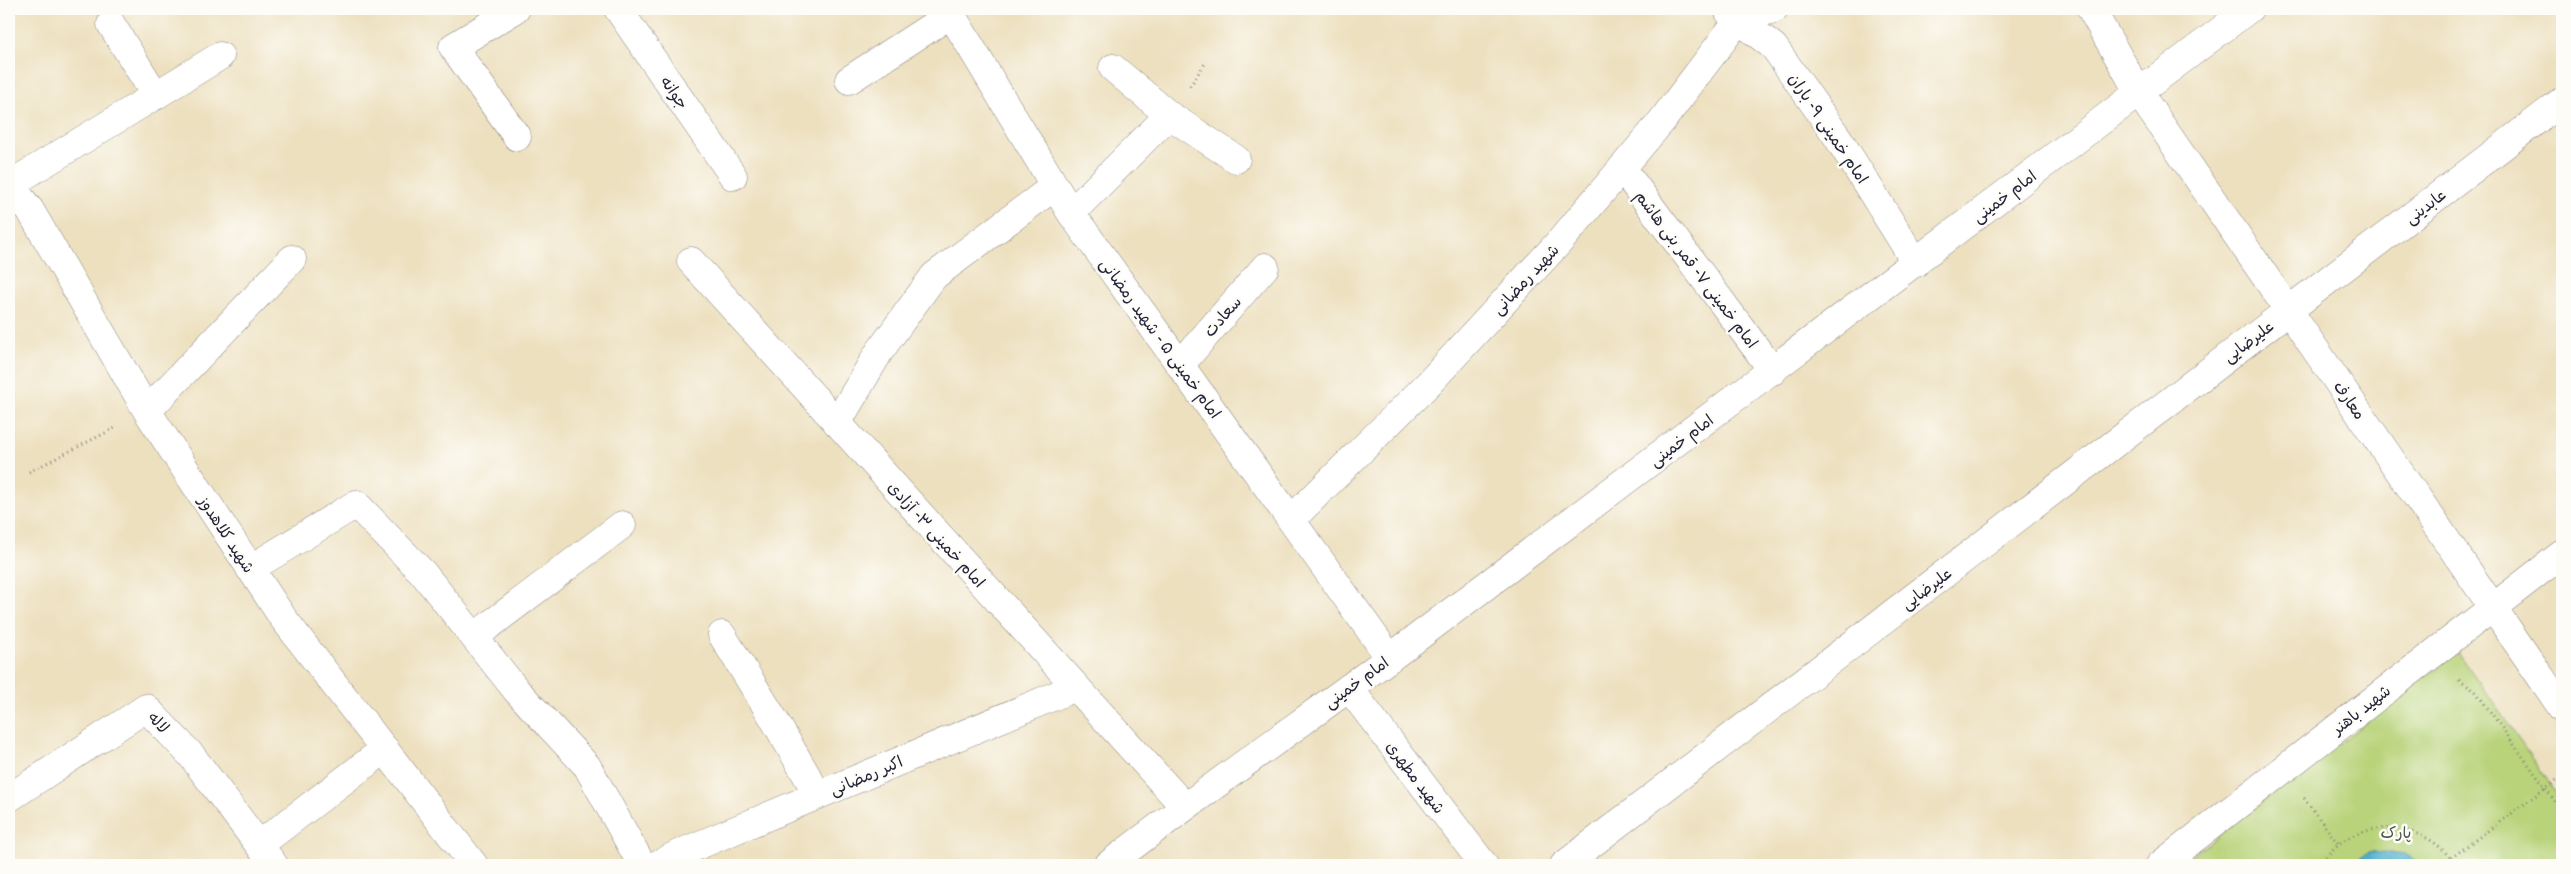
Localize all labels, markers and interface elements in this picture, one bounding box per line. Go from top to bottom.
street label: امام خمینی ۹- باران [1782,70,1872,189]
street label: جوانه [656,73,692,113]
street label: امام خمینی [1969,167,2042,229]
street label: عابدینی [2402,186,2450,229]
street label: امام خمینی ۷- قمر بنی هاشم [1629,187,1761,354]
street label: شهید رمضانی [1489,241,1564,319]
street label: امام خمینی ۵ - شهید رمضانی [1094,255,1224,424]
street label: سعادت [1200,293,1246,341]
street label: علیرضایی [2220,317,2278,367]
street label: معارف [2329,378,2369,424]
street label: امام خمینی [1646,411,1719,473]
street label: امام خمینی ۳- آزادی [882,478,989,593]
street label: شهید کلاهدوز [193,491,258,577]
street label: علیرضایی [1898,564,1956,614]
street label: امام خمینی [1321,653,1394,715]
street label: شهید باهنر [2327,681,2395,740]
street label: لاله [143,708,173,738]
street label: شهید مطهری [1381,738,1448,818]
street label: اکبر رمضانی [827,753,906,800]
park label: پارک [2380,824,2412,843]

